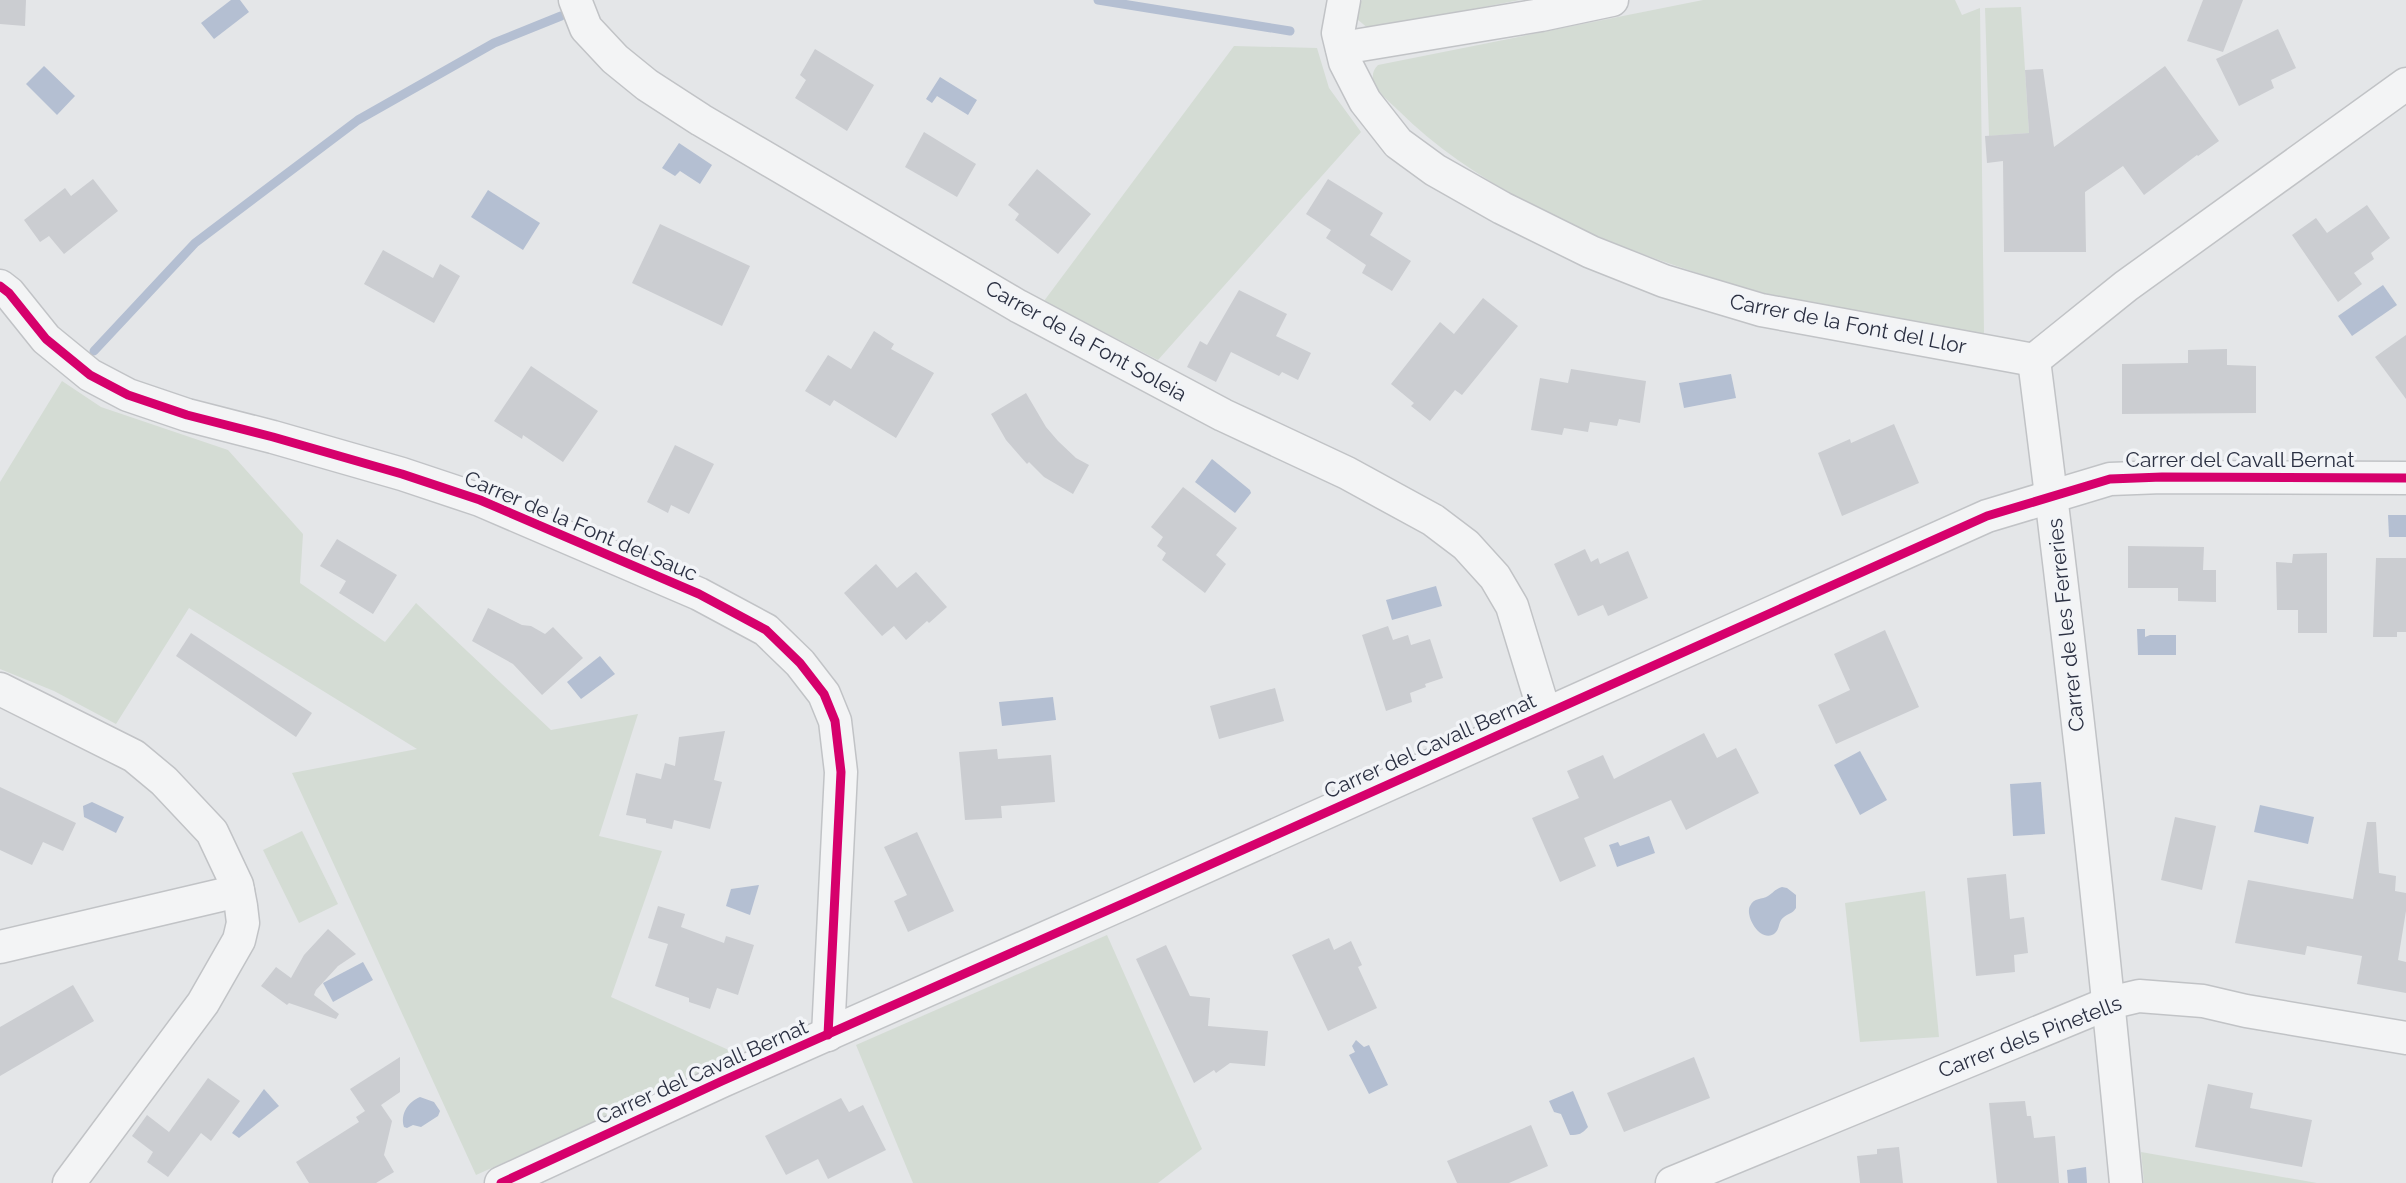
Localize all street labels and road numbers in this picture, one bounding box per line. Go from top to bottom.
street label: Carrer de la Font Soleia [981,275,1191,406]
street label: Carrer de la Font del Llor [1728,288,1969,359]
street label: Carrer del Cavall Bernat [2126,447,2354,472]
street label: Carrer de la Font del Sauc [461,465,702,586]
street label: Carrer de les Ferreries [2042,517,2089,733]
street label: Carrer del Cavall Bernat [1320,688,1539,804]
street label: Carrer dels Pinetells [1935,990,2125,1083]
street label: Carrer del Cavall Bernat [592,1014,811,1130]

